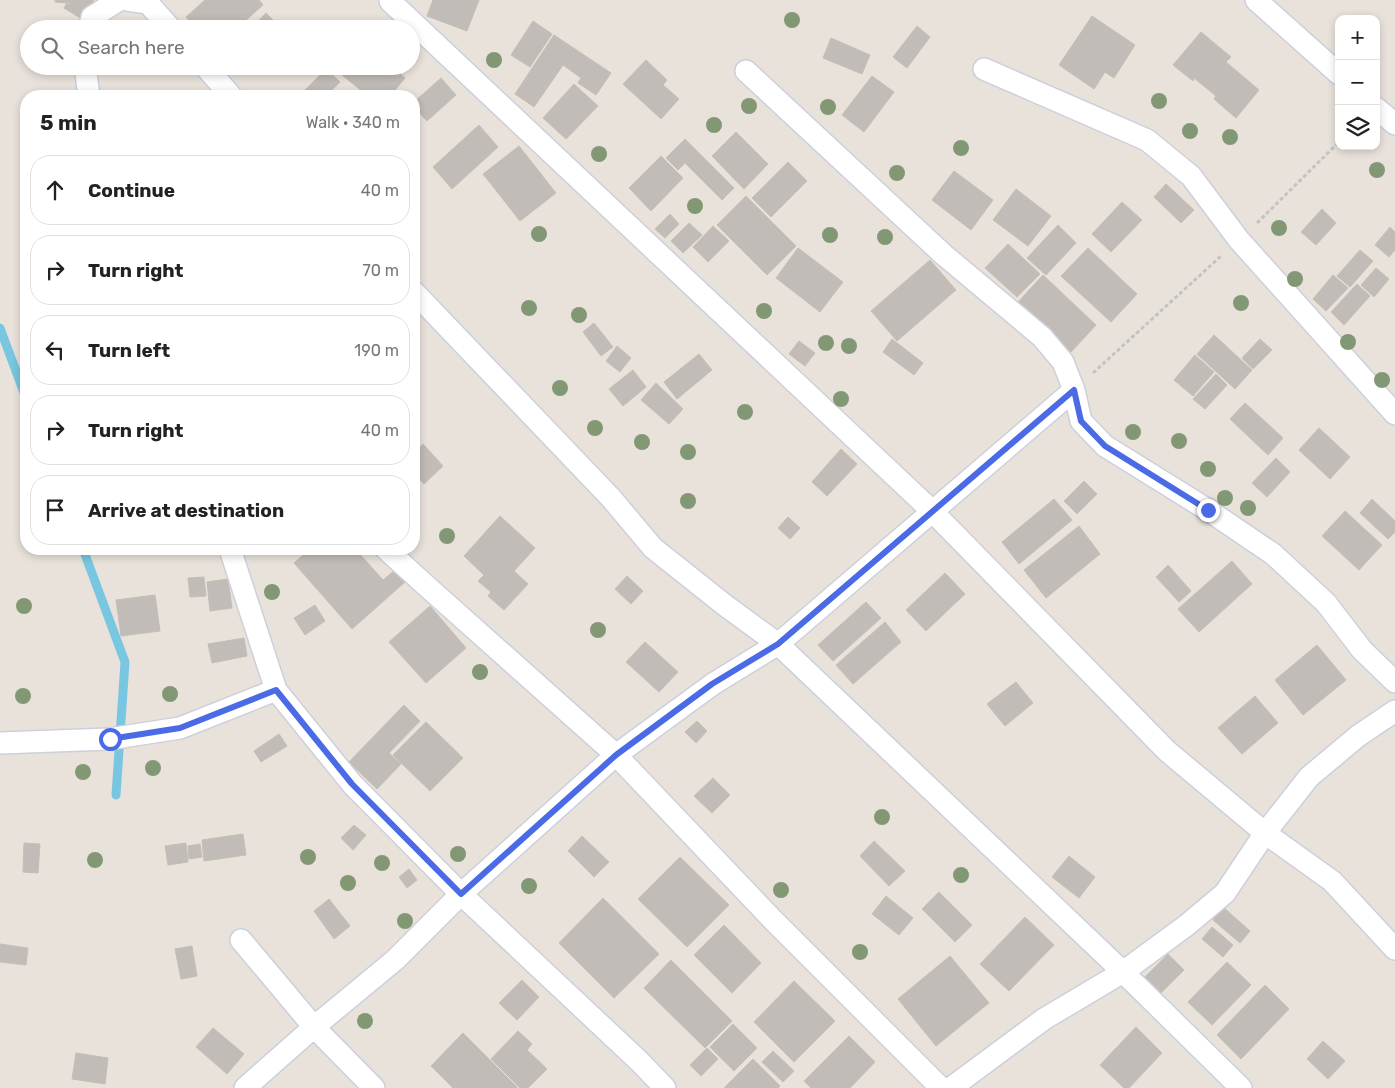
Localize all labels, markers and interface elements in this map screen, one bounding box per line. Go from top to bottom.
map controls [1335,15,1380,150]
button: + [1335,15,1380,60]
search box [20,20,420,75]
icon: search [38,34,66,62]
text: Search here [78,36,185,59]
button: − [1335,60,1380,105]
button: layers [1335,105,1380,150]
text: 5 min [40,110,97,135]
text: Walk · 340 m [306,113,400,132]
icon: ahead [41,176,69,204]
text: Continue [88,179,175,202]
text: 40 m [361,181,399,200]
icon: right [41,256,69,284]
text: Turn right [88,259,183,282]
text: 70 m [362,261,399,280]
icon: left [41,336,69,364]
text: Turn left [88,339,170,362]
text: 190 m [354,341,399,360]
icon: right [41,416,69,444]
text: Turn right [88,419,183,442]
text: 40 m [361,421,399,440]
icon: arrive [41,496,69,524]
text: Arrive at destination [88,499,284,522]
route end [1197,499,1220,522]
route start [99,728,122,751]

